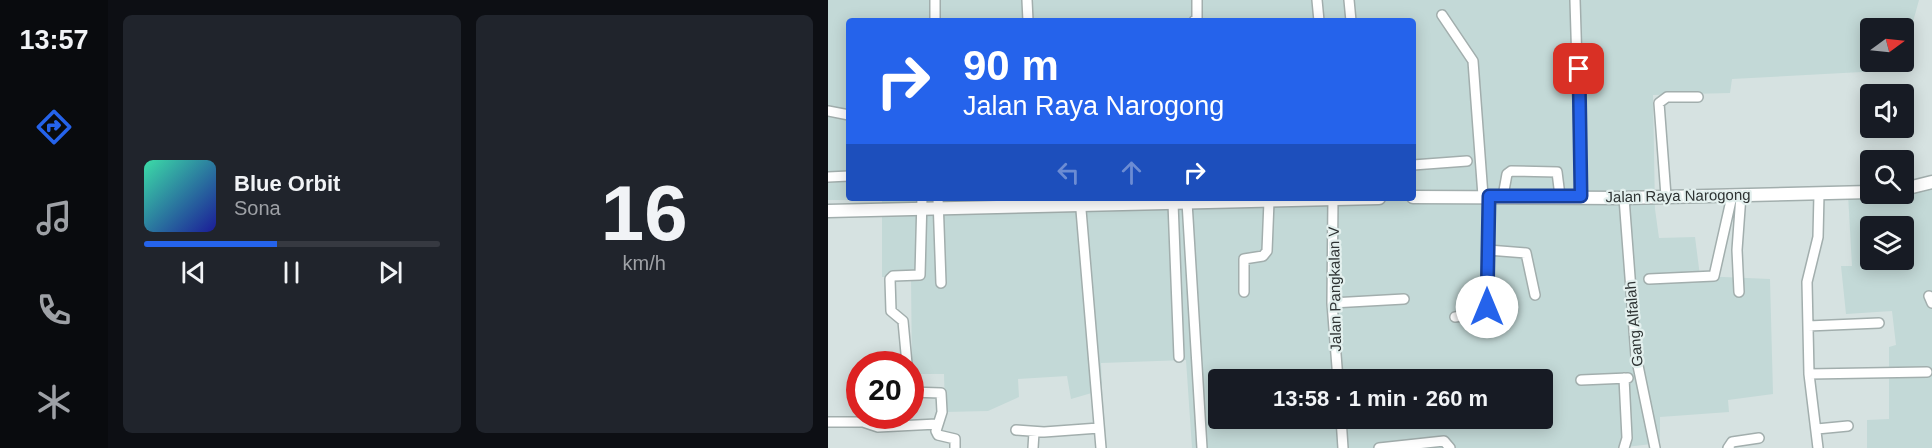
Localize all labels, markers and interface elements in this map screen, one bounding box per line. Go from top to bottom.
north arrow [1860,18,1914,72]
map controls [1860,18,1914,270]
text: 13:57 [19,25,89,55]
icon: right [864,42,942,120]
text: 90 m [963,42,1059,89]
pin [1553,43,1604,94]
icon: arrive [1562,52,1595,85]
button: sound [1860,84,1914,138]
text: Jalan Raya Narogong [963,91,1224,121]
icon: directions [33,106,75,148]
button: search [1860,150,1914,204]
icon: left [1052,156,1085,189]
icon: ahead [1115,156,1148,189]
icon: right [1178,156,1211,189]
text: 16 [601,169,688,257]
text: Blue Orbit [234,171,340,196]
street label: Jalan Raya Narogong [1605,186,1751,205]
icon: music [33,197,75,239]
text: Sona [234,197,281,219]
button: layers [1860,216,1914,270]
street label: Jalan Pangkalan V [1325,226,1344,352]
text: km/h [623,252,666,274]
icon: previous [177,256,210,289]
icon: pause [275,256,308,289]
icon: next [374,256,407,289]
position arrow [1455,275,1519,339]
street label: Gang Alfalah [1621,281,1646,368]
icon: phone [33,289,75,331]
speed limit sign: 20 [846,351,924,429]
icon: climate [33,381,75,423]
text: 13:58 · 1 min · 260 m [1273,386,1488,411]

